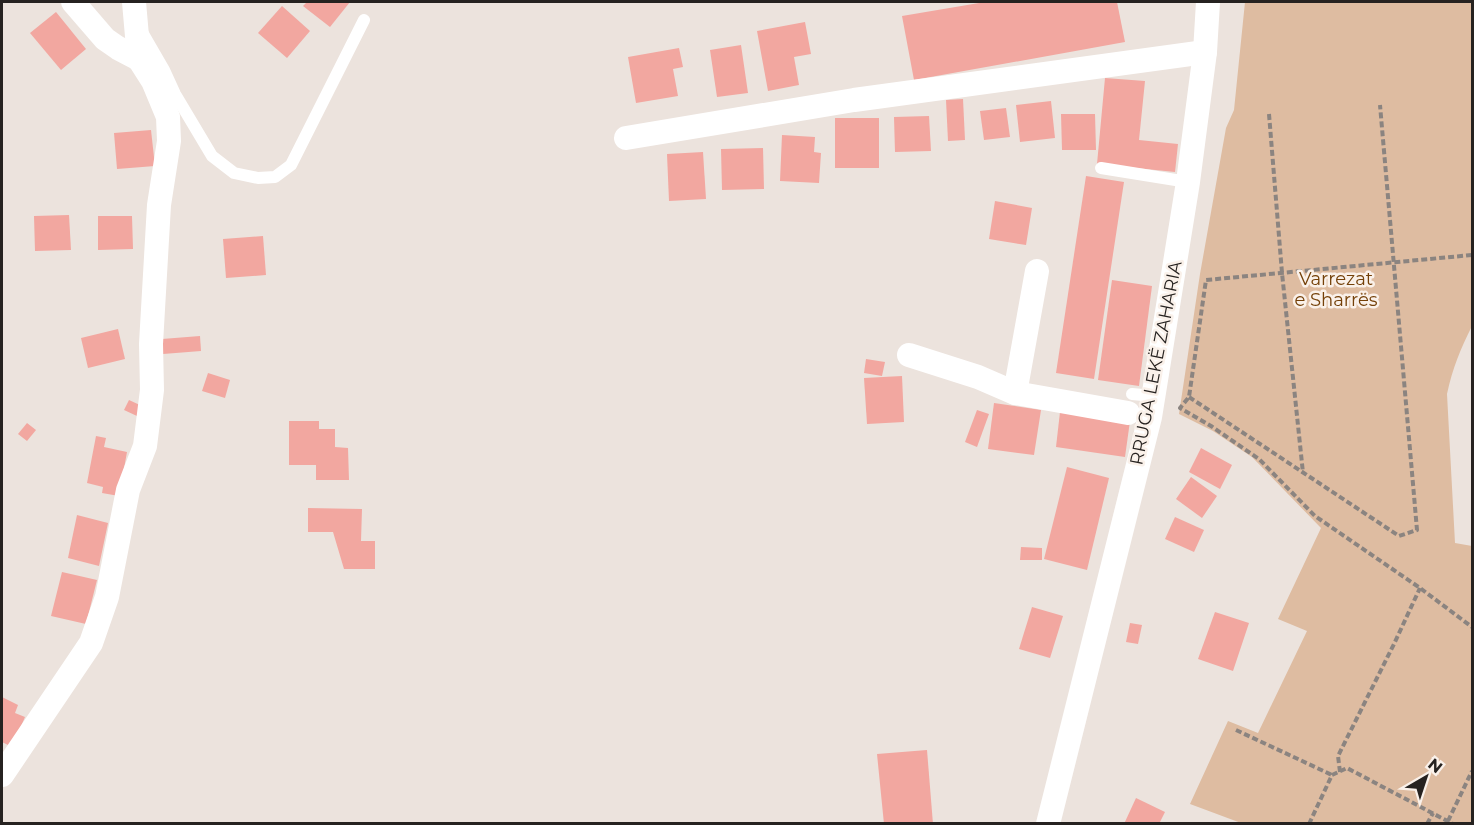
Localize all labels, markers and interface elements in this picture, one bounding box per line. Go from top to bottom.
street label: RRUGA LEKË ZAHARIA [1125,259,1187,467]
park label: Varrezat e Sharrës [1294,268,1378,311]
north arrow [1396,747,1456,807]
text: N [1424,754,1446,777]

